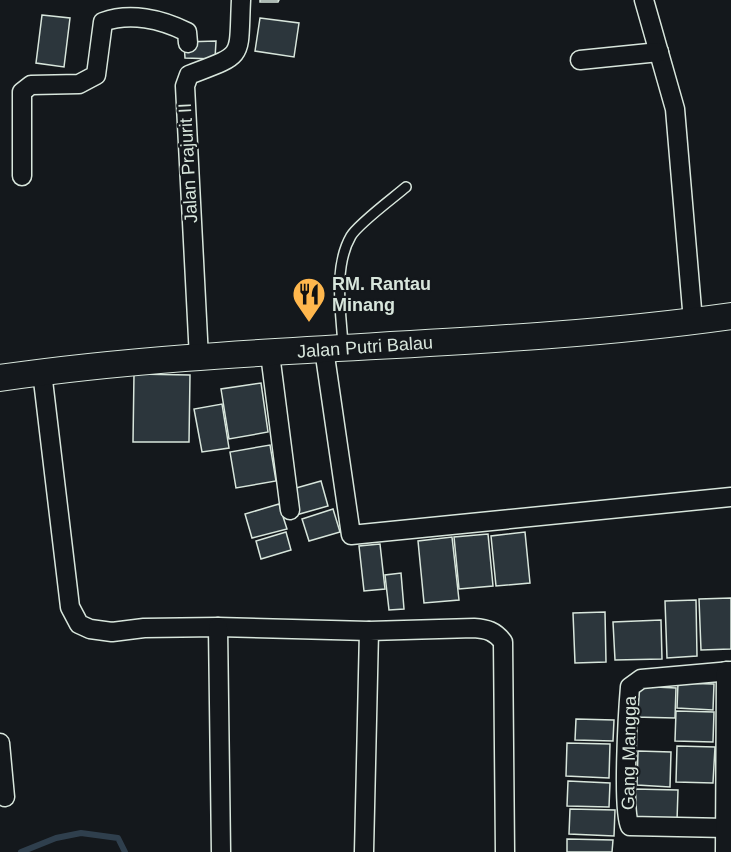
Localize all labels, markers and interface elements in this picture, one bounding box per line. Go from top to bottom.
street label: Jalan Prajurit II [175,103,201,223]
place label: RM. Rantau Minang [332,274,431,315]
restaurant icon: RM. Rantau Minang [291,276,327,323]
street label: Jalan Putri Balau [296,332,434,362]
street label: Gang Mangga [618,695,640,810]

